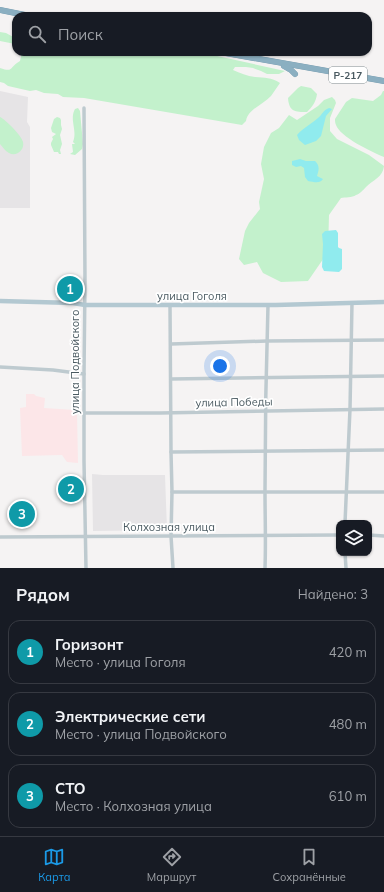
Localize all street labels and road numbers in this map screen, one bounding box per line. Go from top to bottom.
road number: Р-217 [329,67,367,83]
street label: улица Гоголя [157,289,227,303]
street label: улица Подвойского [68,310,82,414]
street label: улица Победы [195,394,273,410]
street label: Колхозная улица [123,520,215,534]

